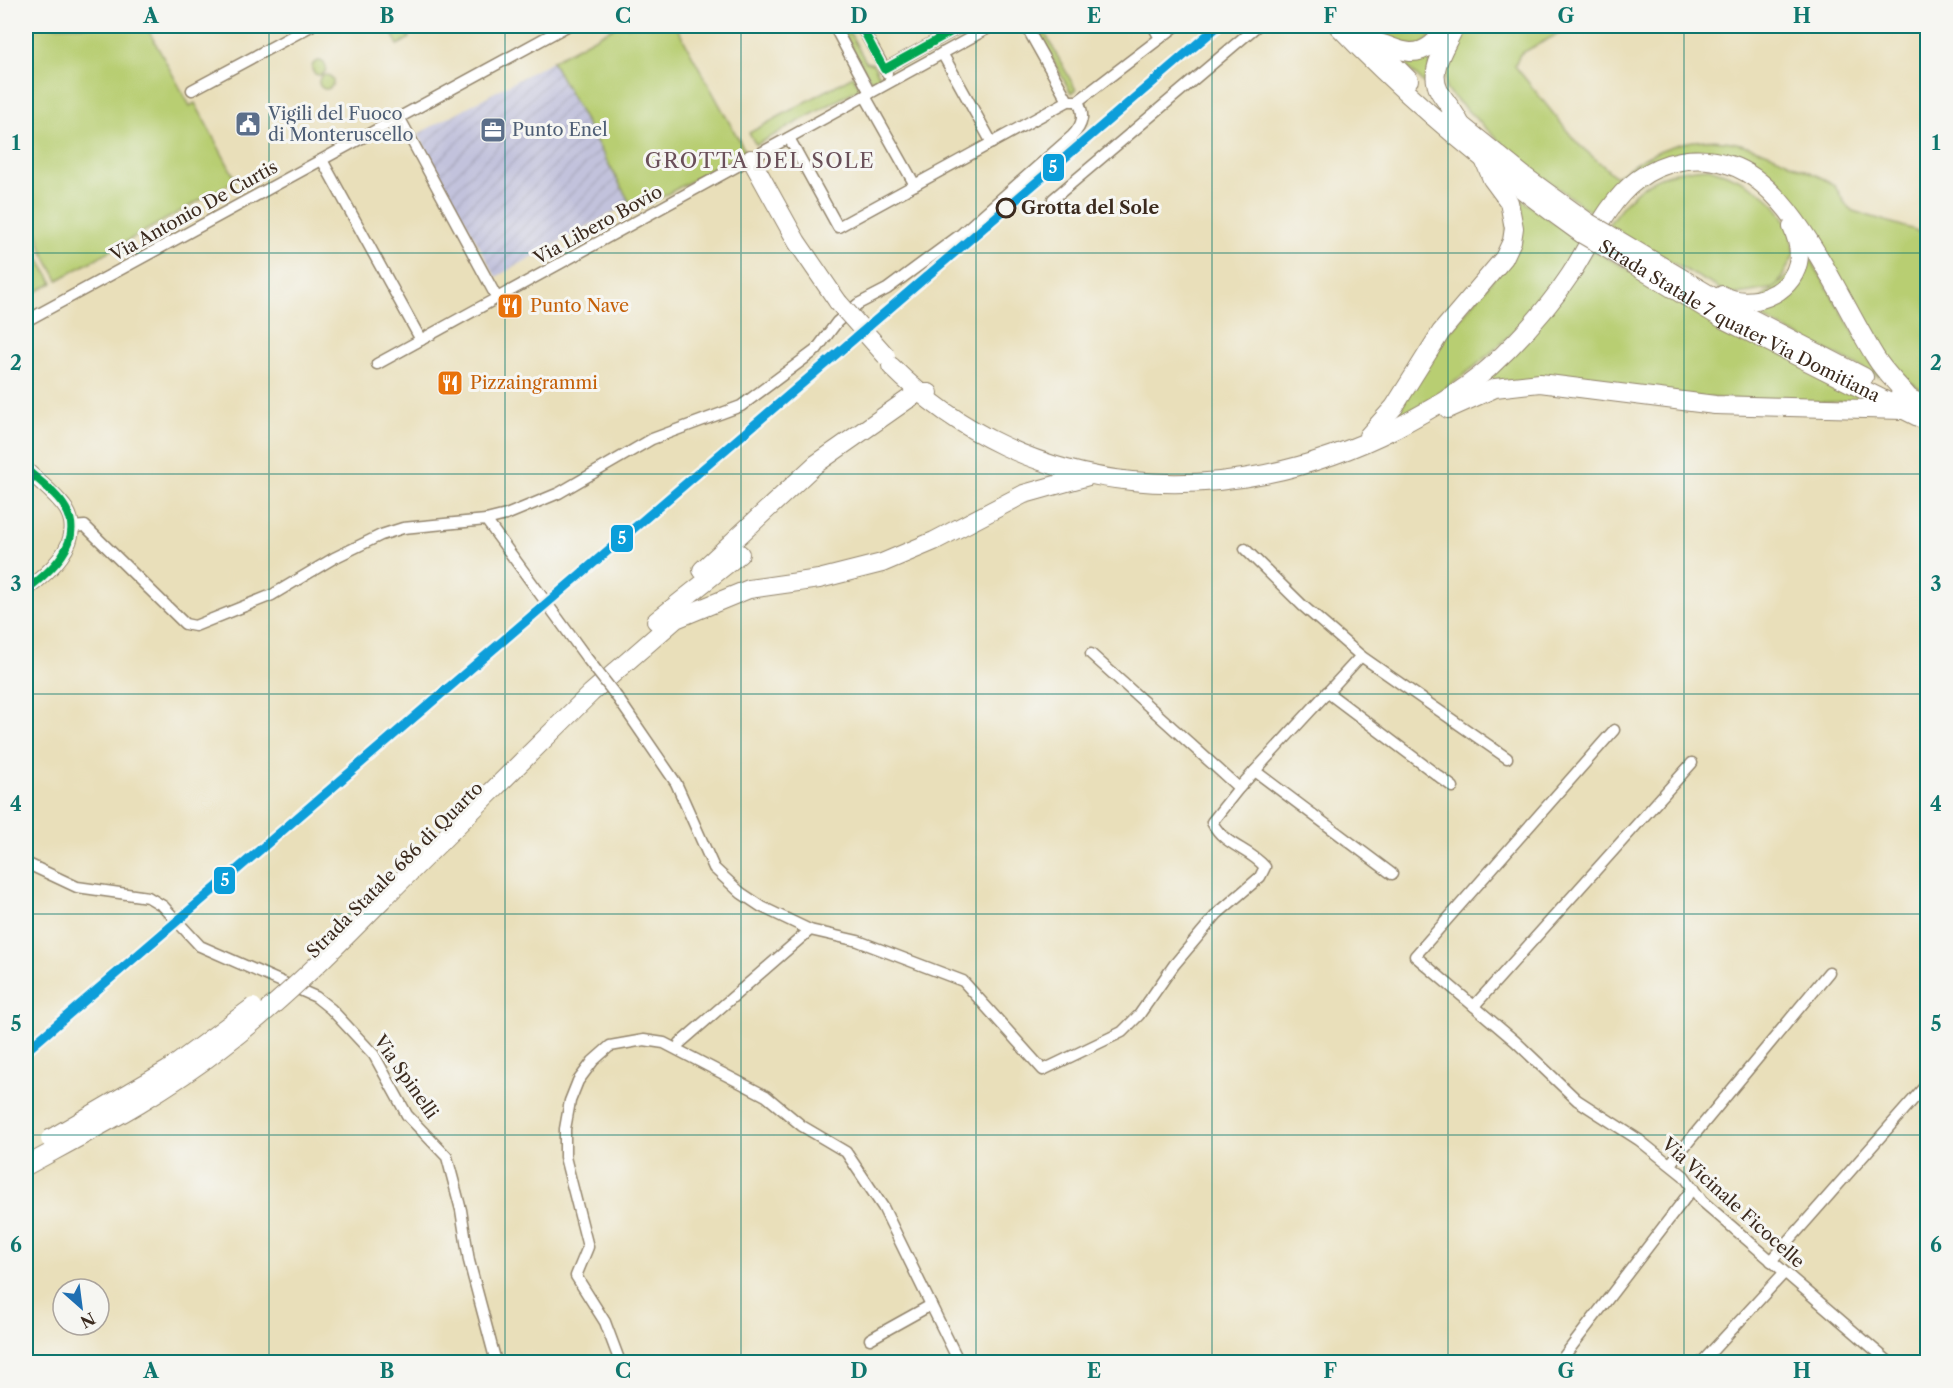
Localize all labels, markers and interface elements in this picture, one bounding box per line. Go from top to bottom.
text: A [142,4,159,28]
text: B [380,4,395,28]
text: C [615,4,631,28]
text: D [850,4,868,28]
text: E [1087,4,1101,28]
text: F [1323,4,1337,28]
text: G [1558,4,1575,28]
text: H [1793,4,1811,28]
place label: Vigili del Fuoco di Monteruscello [267,103,414,146]
public building icon: Vigili del Fuoco di Monteruscello [233,109,263,139]
office icon: Punto Enel [478,115,508,145]
place label: Punto Enel [512,119,608,141]
text: 1 [12,131,21,155]
text: 1 [1932,131,1941,155]
district label: GROTTA DEL SOLE [645,148,875,173]
line badge: 5 [1042,153,1065,182]
street label: Via Antonio De Curtis [106,156,282,267]
text: 5 [1049,157,1058,177]
street label: Via Libero Bovio [529,181,666,270]
place label: Grotta del Sole [1021,197,1159,219]
marker: Grotta del Sole [996,198,1016,218]
street label: Strada Statale 7 quater Via Domitiana [1595,235,1884,407]
restaurant icon: Punto Nave [495,291,525,321]
place label: Punto Nave [530,295,629,317]
text: 2 [10,351,22,375]
text: 2 [1930,351,1942,375]
restaurant icon: Pizzaingrammi [435,368,465,398]
place label: Pizzaingrammi [470,372,598,394]
line badge: 5 [610,524,634,553]
text: 5 [618,528,627,548]
text: 3 [10,572,22,596]
text: 3 [1930,572,1942,596]
street label: Strada Statale 686 di Quarto [302,777,488,963]
text: 4 [10,792,22,816]
text: 4 [1930,792,1942,816]
line badge: 5 [213,866,236,895]
text: 5 [221,870,230,890]
text: 5 [10,1012,22,1036]
text: 5 [1930,1012,1942,1036]
street label: Via Spinelli [368,1030,443,1124]
street label: Via Vicinale Ficocelle [1656,1133,1809,1273]
text: 6 [10,1233,22,1257]
text: 6 [1930,1233,1942,1257]
north arrow [51,1277,111,1337]
text: N [77,1308,99,1332]
text: A [142,1359,159,1383]
text: B [380,1359,395,1383]
text: C [615,1359,631,1383]
text: D [850,1359,868,1383]
text: E [1087,1359,1101,1383]
text: F [1323,1359,1337,1383]
text: G [1558,1359,1575,1383]
text: H [1793,1359,1811,1383]

